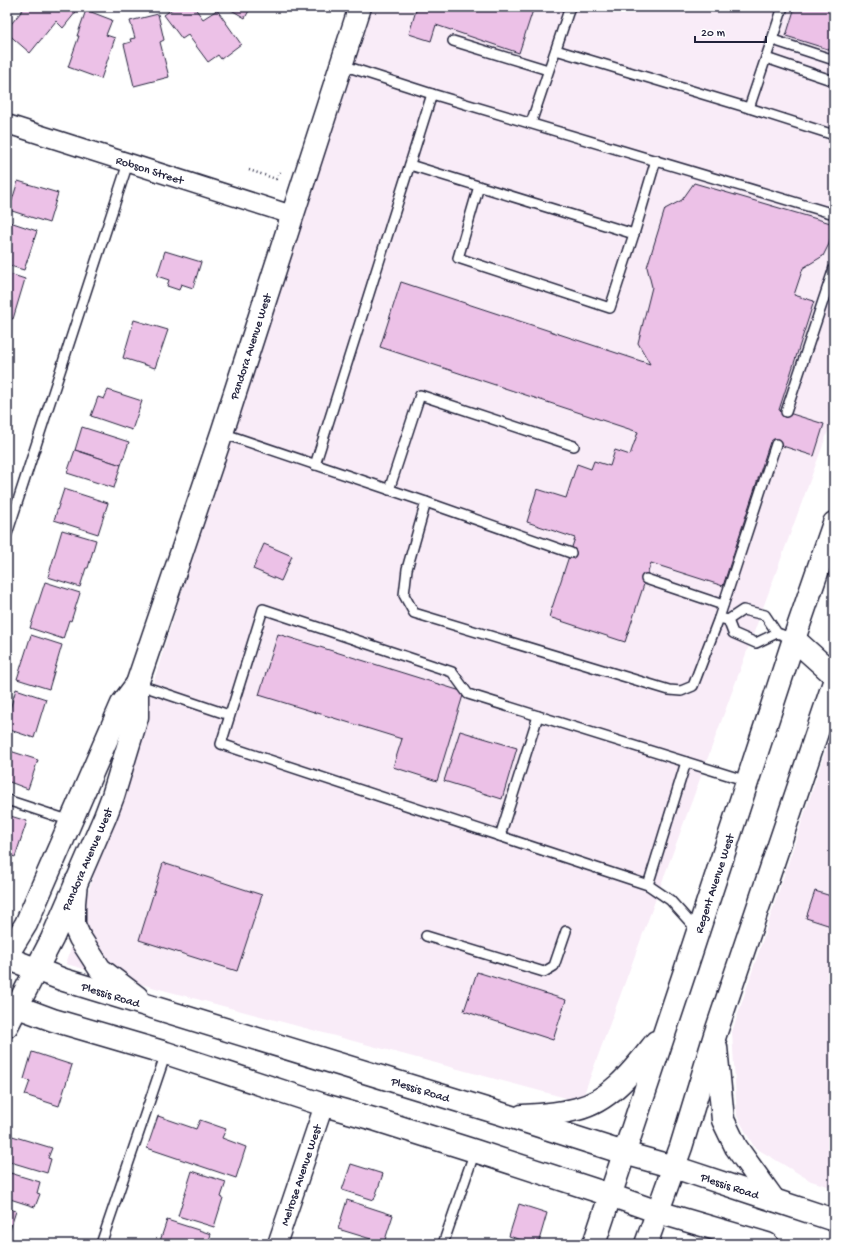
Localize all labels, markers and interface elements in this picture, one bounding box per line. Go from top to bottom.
scale bar [695,18,766,44]
text: 20 m [701,27,726,41]
street label: Robson Street [114,154,186,189]
street label: Pandora Avenue West [228,291,276,403]
street label: Pandora Avenue West [60,805,117,914]
street label: Regent Avenue West [693,832,739,935]
street label: Plessis Road [78,980,142,1012]
street label: Plessis Road [388,1075,452,1107]
street label: Melrose Avenue West [279,1122,326,1228]
street label: Plessis Road [697,1171,761,1204]

